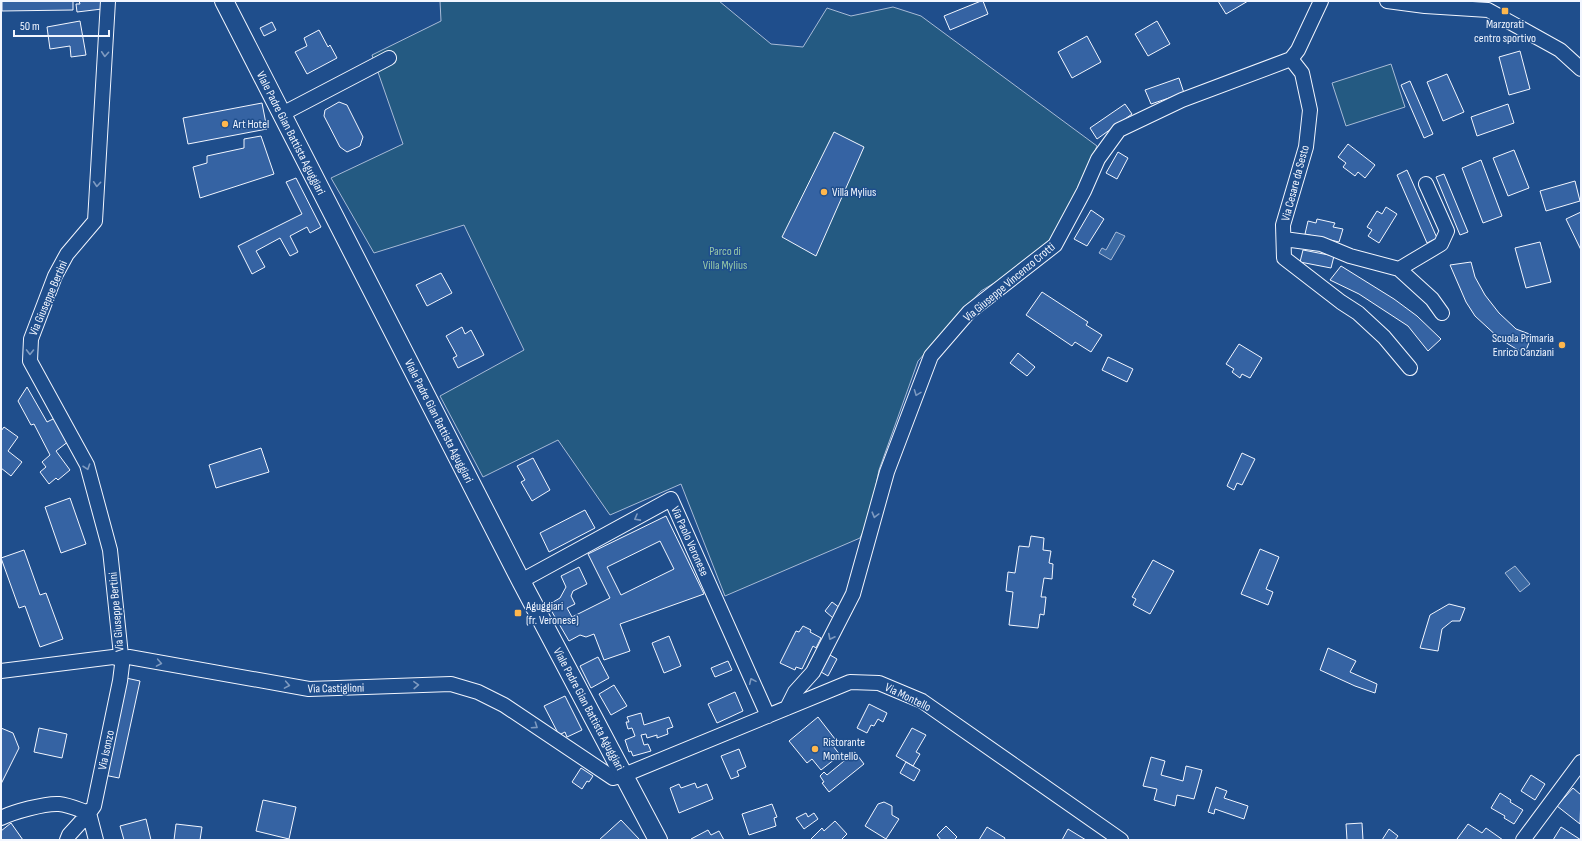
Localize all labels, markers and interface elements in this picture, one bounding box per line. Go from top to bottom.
marker: Marzorati centro sportivo [1500,6,1510,16]
scale bar [14,12,109,38]
place label: Marzorati centro sportivo [1474,17,1536,46]
text: 50 m [20,19,40,34]
one-way arrow [101,51,110,57]
street label: Viale Padre Gian Battista Aguggiari [253,69,328,198]
place label: Art Hotel [232,117,269,132]
marker: Art Hotel [220,119,230,129]
street label: Via Cesare da Sesto [1278,144,1313,223]
one-way arrow [93,181,101,187]
place label: Villa Mylius [832,185,876,200]
marker: Villa Mylius [819,187,829,197]
street label: Via Giuseppe Vincenzo Crotti [960,240,1058,325]
park label: Parco di Villa Mylius [703,244,747,273]
street label: Via Giuseppe Bertini [26,258,71,338]
place label: Scuola Primaria Enrico Canziani [1492,331,1554,360]
marker: Scuola Primaria Enrico Canziani [1557,340,1567,350]
one-way arrow [26,349,34,355]
street label: Viale Padre Gian Battista Aguggiari [401,357,476,486]
one-way arrow [914,389,922,396]
one-way arrow [83,464,91,471]
street label: Via Paolo Veronese [667,504,712,579]
one-way arrow [871,512,879,519]
one-way arrow [634,513,641,521]
street label: Via Giuseppe Bertini [106,571,127,653]
place label: Aguggiari (fr. Veronese) [525,599,579,628]
marker: Aguggiari (fr. Veronese) [513,608,523,618]
one-way arrow [828,633,836,640]
street label: Viale Padre Gian Battista Aguggiari [550,645,627,773]
one-way arrow [156,658,162,666]
one-way arrow [749,677,757,685]
street label: Via Montello [882,680,933,715]
one-way arrow [284,681,290,689]
street label: Via Castiglioni [308,681,364,696]
one-way arrow [413,681,419,689]
one-way arrow [531,721,538,728]
street label: Via Isonzo [95,729,118,771]
place label: Ristorante Montello [823,735,865,764]
marker: Ristorante Montello [810,744,820,754]

